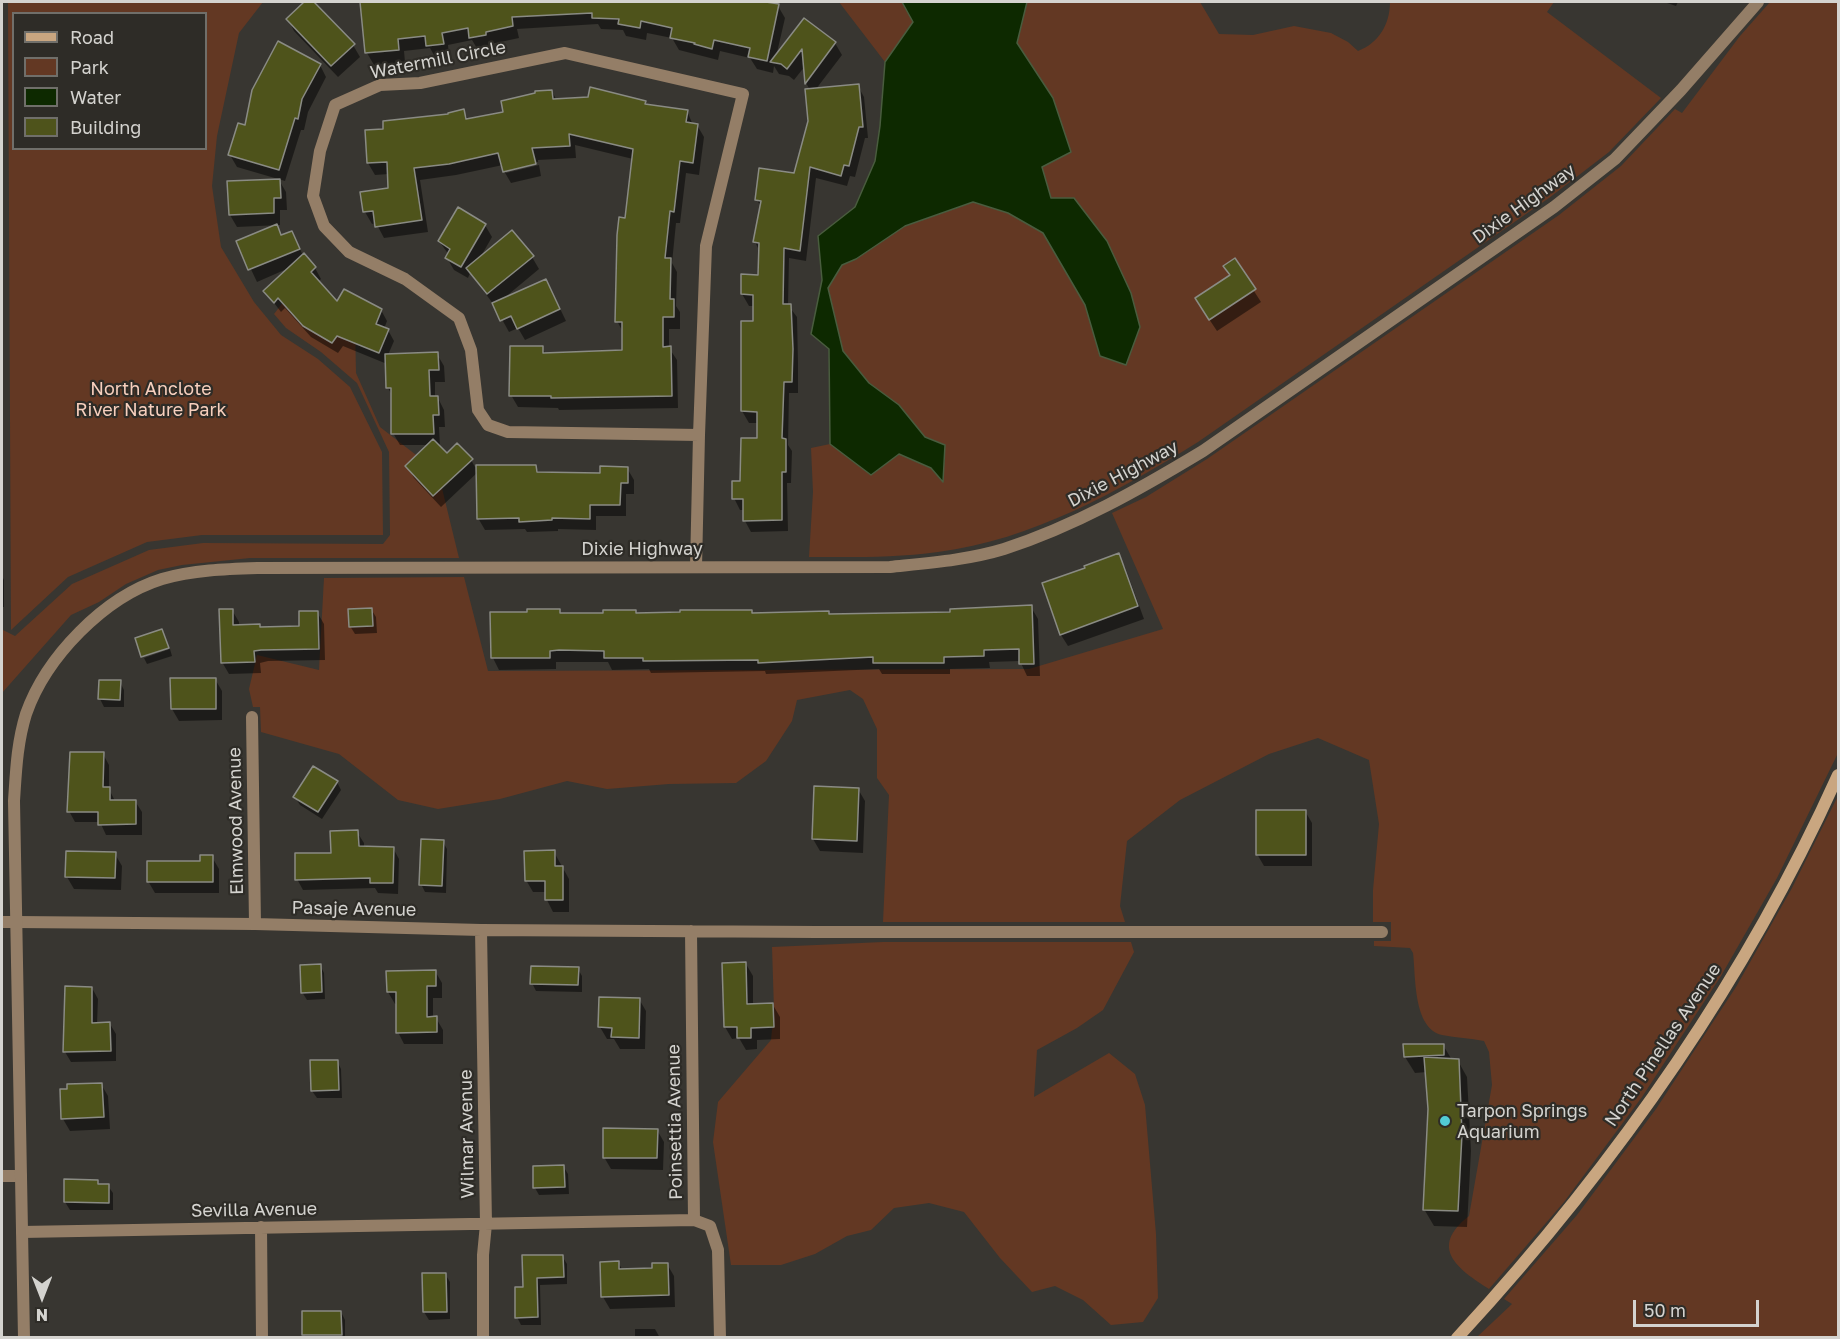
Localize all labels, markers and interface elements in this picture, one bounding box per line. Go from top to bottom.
legend [12,12,207,150]
text: Road [70,26,114,48]
street label: Watermill Circle [368,36,508,84]
text: Park [70,56,109,78]
text: Water [70,86,121,108]
text: Building [70,116,141,138]
street label: Dixie Highway [1468,160,1580,248]
park label: North Anclote River Nature Park [75,378,227,420]
street label: Dixie Highway [1064,436,1182,512]
street label: Dixie Highway [581,538,703,560]
street label: Elmwood Avenue [224,747,248,895]
street label: Pasaje Avenue [291,897,417,921]
street label: North Pinellas Avenue [1600,959,1726,1131]
street label: Poinsettia Avenue [663,1044,687,1200]
street label: Wilmar Avenue [455,1069,479,1199]
place label: Tarpon Springs Aquarium [1457,1100,1587,1142]
marker: Tarpon Springs Aquarium [1438,1114,1452,1128]
street label: Sevilla Avenue [191,1198,317,1222]
north arrow [12,1267,72,1327]
scale bar [1636,1288,1762,1326]
text: 50 m [1644,1299,1686,1321]
text: N [36,1305,48,1325]

